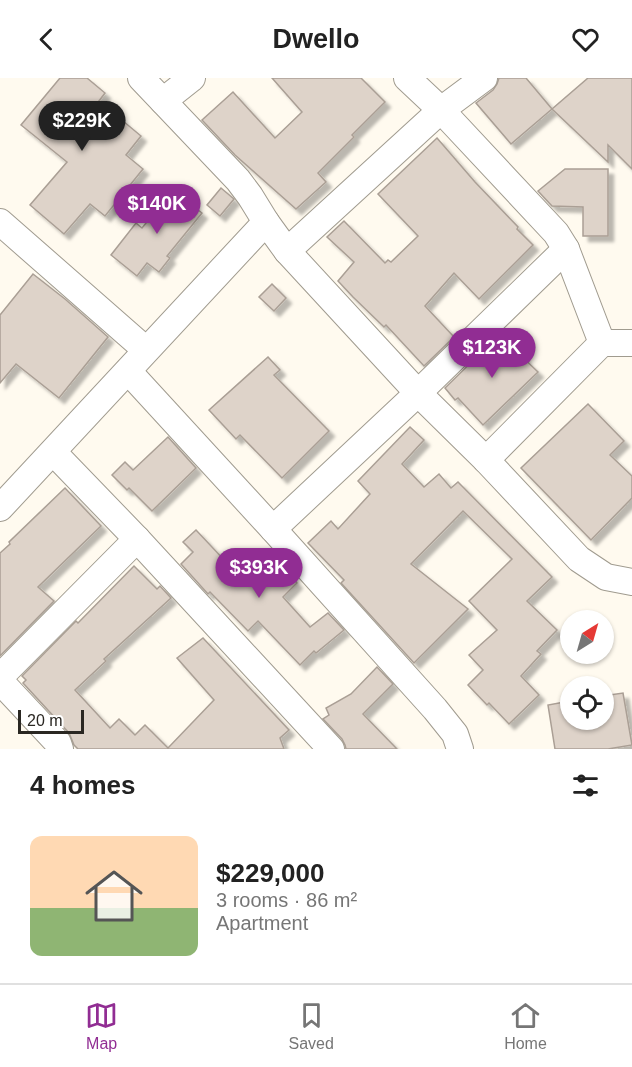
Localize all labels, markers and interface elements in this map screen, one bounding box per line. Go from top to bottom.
icon: back [30,23,63,56]
icon: heart [569,23,602,56]
text: Dwello [272,24,360,54]
pin: $229K [40,101,124,152]
text: $229K [53,109,111,131]
pin: $140K [115,184,199,235]
text: $140K [128,192,186,214]
pin: $123K [450,328,534,379]
text: $123K [463,336,521,358]
pin: $393K [217,548,301,599]
text: $393K [230,556,288,578]
north arrow [560,610,614,664]
map controls [560,610,614,730]
button: locate [560,676,614,730]
scale bar [18,707,84,734]
text: 20 m [27,712,63,729]
icon: filters [569,769,602,802]
text: 4 homes [30,770,136,800]
text: $229,000 [216,858,324,888]
icon: home [78,860,150,932]
text: 3 rooms · 86 m² [216,889,357,911]
text: Apartment [216,912,308,934]
tab: Map [85,999,118,1053]
tab: Saved [288,999,334,1053]
tab: Home [504,999,547,1053]

